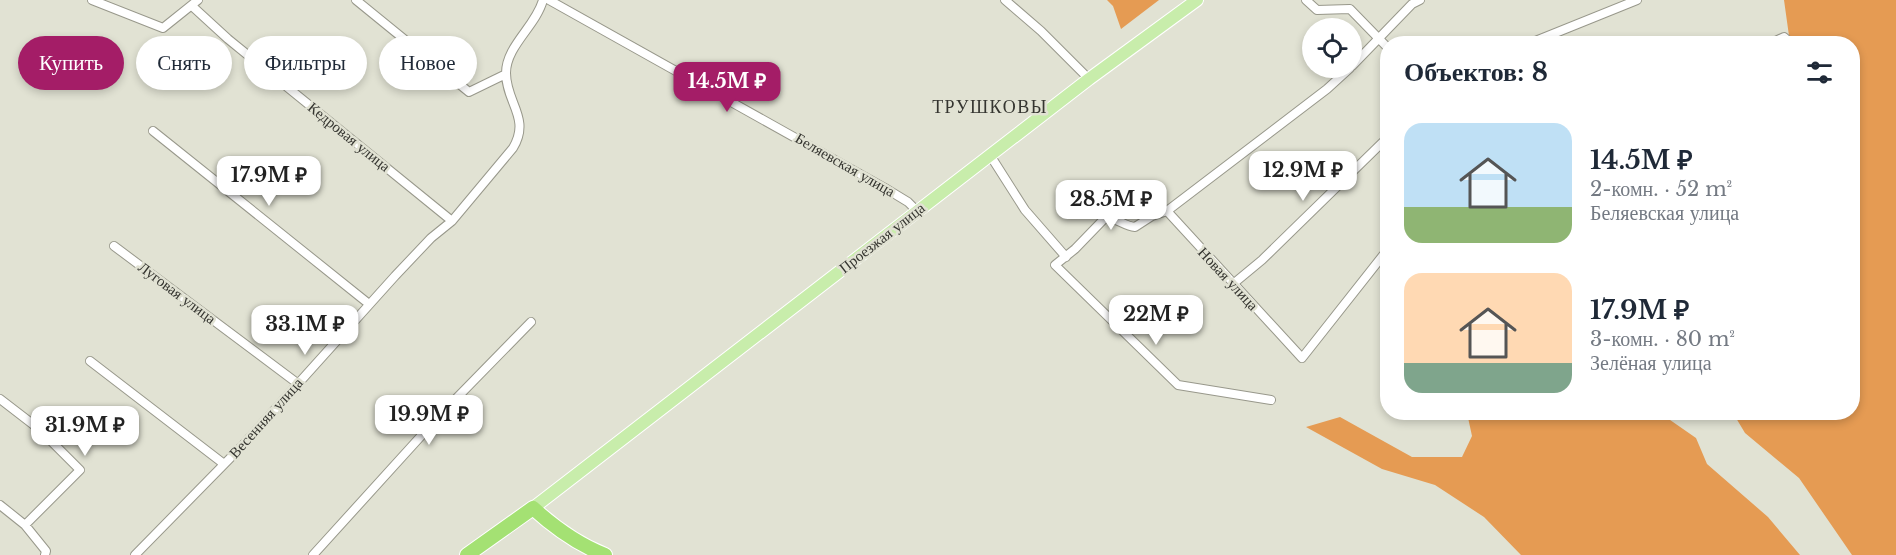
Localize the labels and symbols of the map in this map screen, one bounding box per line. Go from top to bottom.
pin: 14.5M ₽ [672,62,782,113]
district label: ТРУШКОВЫ [932,96,1048,118]
street label: Кедровая улица [304,98,395,176]
street label: Беляевская улица [792,128,899,201]
pin: 12.9M ₽ [1248,151,1358,202]
pin: 17.9M ₽ [214,156,324,207]
pin: 28.5M ₽ [1056,180,1166,231]
street label: Проезжая улица [835,198,929,277]
street label: Новая улица [1194,243,1263,315]
street label: Луговая улица [135,257,220,328]
pin: 22M ₽ [1114,295,1198,346]
pin: 33.1M ₽ [250,305,360,356]
street label: Весенняя улица [225,373,307,462]
pin: 19.9M ₽ [374,395,484,446]
pin: 31.9M ₽ [30,406,140,457]

